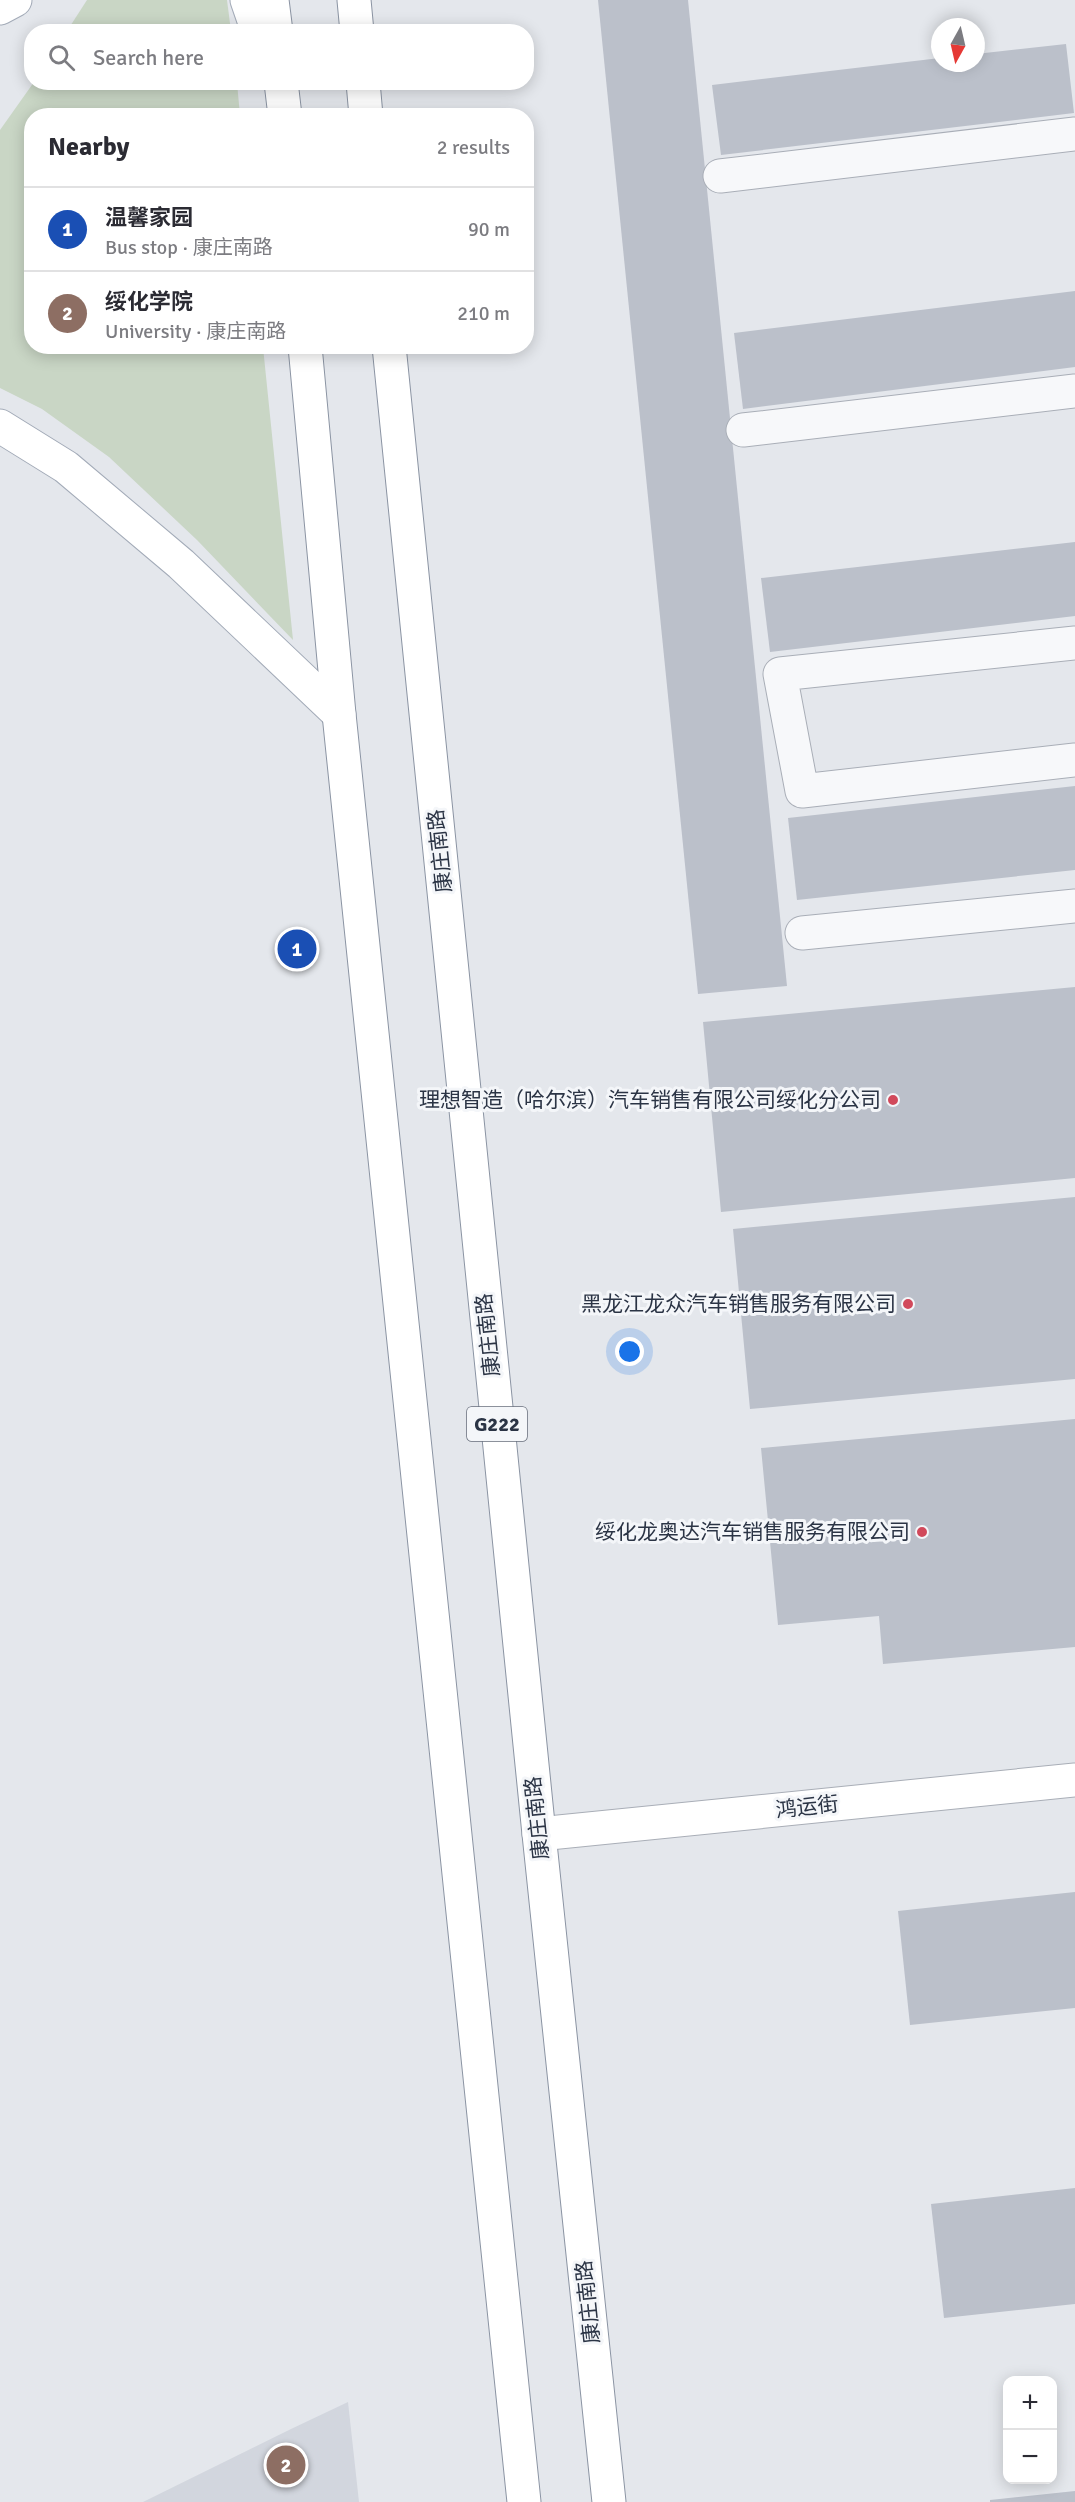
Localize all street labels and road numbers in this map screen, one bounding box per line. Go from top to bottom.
street label: 康庄南路 [423,808,457,894]
street label: 康庄南路 [471,1292,505,1378]
road number: G222 [467,1407,527,1441]
street label: 康庄南路 [520,1775,554,1861]
street label: 鸿运街 [774,1791,840,1823]
street label: 康庄南路 [571,2259,605,2345]

